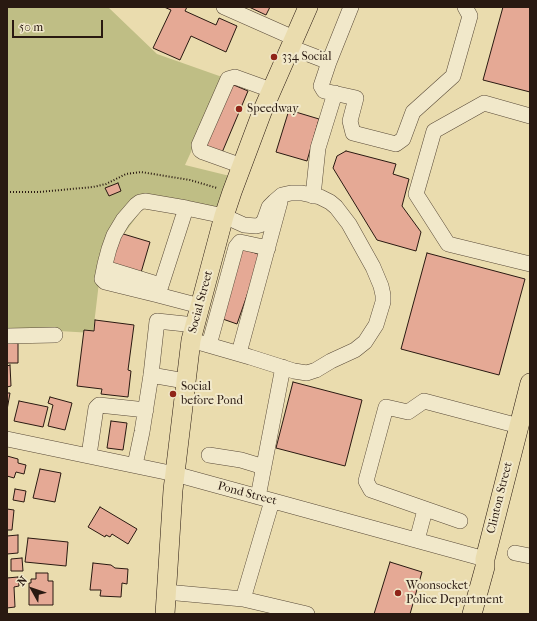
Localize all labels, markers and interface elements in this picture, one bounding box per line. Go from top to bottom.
scale bar [14,12,105,38]
text: 50 m [19,20,43,34]
place label: 334 Social [282,50,331,64]
marker: 334 Social [269,52,279,62]
place label: Speedway [247,102,299,116]
marker: Speedway [234,104,244,114]
street label: Social Street [186,269,216,335]
place label: Social before Pond [181,380,243,408]
marker: Social before Pond [168,389,178,399]
street label: Clinton Street [484,461,516,535]
street label: Pond Street [216,479,278,509]
north arrow [12,569,52,609]
text: N [15,574,30,588]
place label: Woonsocket Police Department [406,579,503,607]
marker: Woonsocket Police Department [393,588,403,598]

